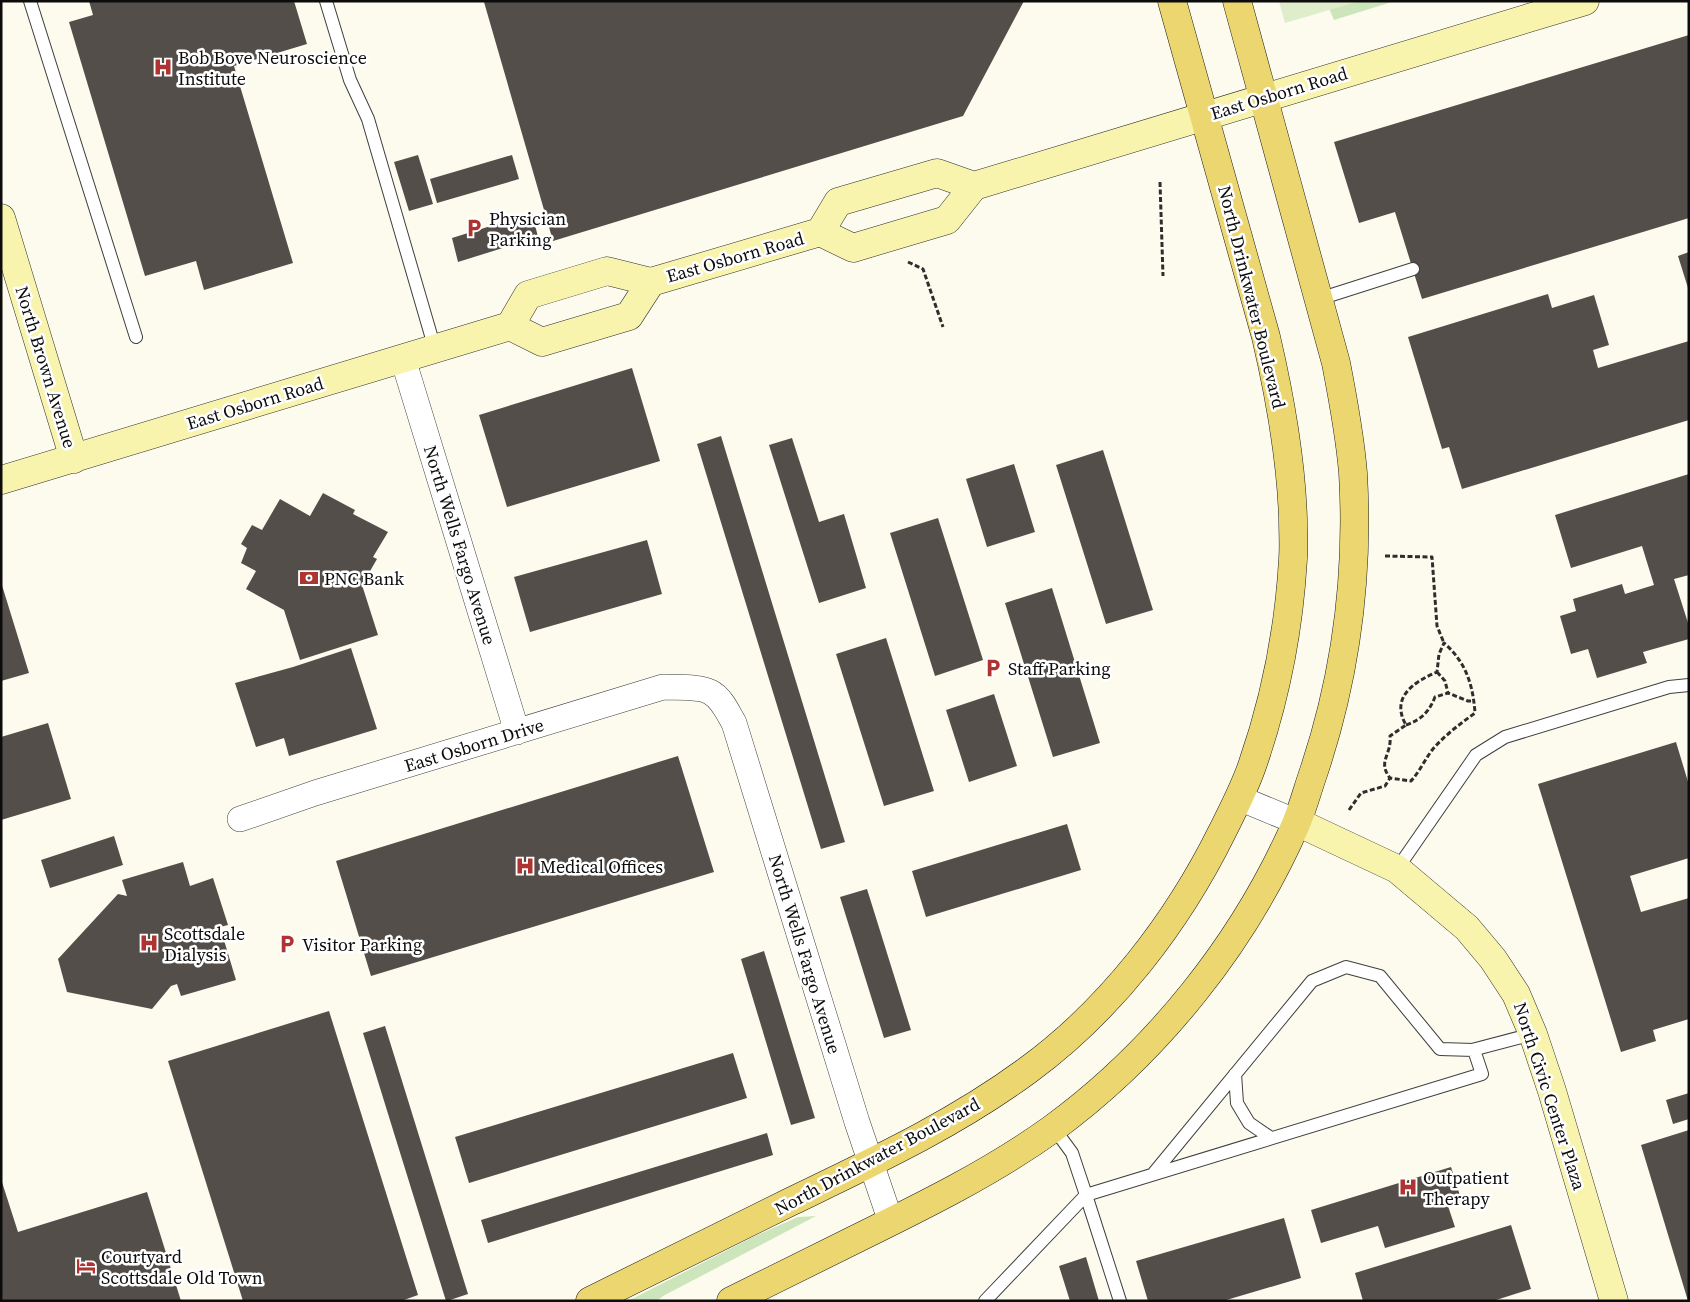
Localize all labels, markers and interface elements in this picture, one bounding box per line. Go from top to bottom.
place label: Bob Bove Neuroscience Institute [178,45,367,91]
hospital icon: Bob Bove Neuroscience Institute [152,56,174,78]
street label: East Osborn Road [1207,60,1351,126]
street label: North Drinkwater Boulevard [1212,183,1292,411]
place label: Physician Parking [489,206,566,252]
parking icon: Physician Parking [463,217,485,239]
street label: East Osborn Road [663,225,807,289]
street label: North Brown Avenue [9,283,83,451]
street label: East Osborn Road [183,370,327,436]
street label: North Wells Fargo Avenue [418,442,502,648]
place label: PNC Bank [324,566,404,591]
bank icon: PNC Bank [298,567,320,589]
place label: Staff Parking [1008,656,1111,681]
parking icon: Staff Parking [982,657,1004,679]
street label: East Osborn Drive [401,712,547,778]
street label: North Wells Fargo Avenue [763,851,847,1057]
place label: Medical Offices [540,854,663,879]
hospital icon: Medical Offices [514,855,536,877]
place label: Scottsdale Dialysis [164,921,245,967]
hospital icon: Scottsdale Dialysis [138,932,160,954]
place label: Visitor Parking [302,932,422,957]
parking icon: Visitor Parking [276,933,298,955]
street label: North Civic Center Plaza [1508,999,1592,1194]
street label: North Drinkwater Boulevard [770,1091,984,1221]
place label: Outpatient Therapy [1423,1165,1509,1211]
hospital icon: Outpatient Therapy [1397,1176,1419,1198]
place label: Courtyard Scottsdale Old Town [101,1244,263,1290]
hotel icon: Courtyard Scottsdale Old Town [75,1255,97,1277]

